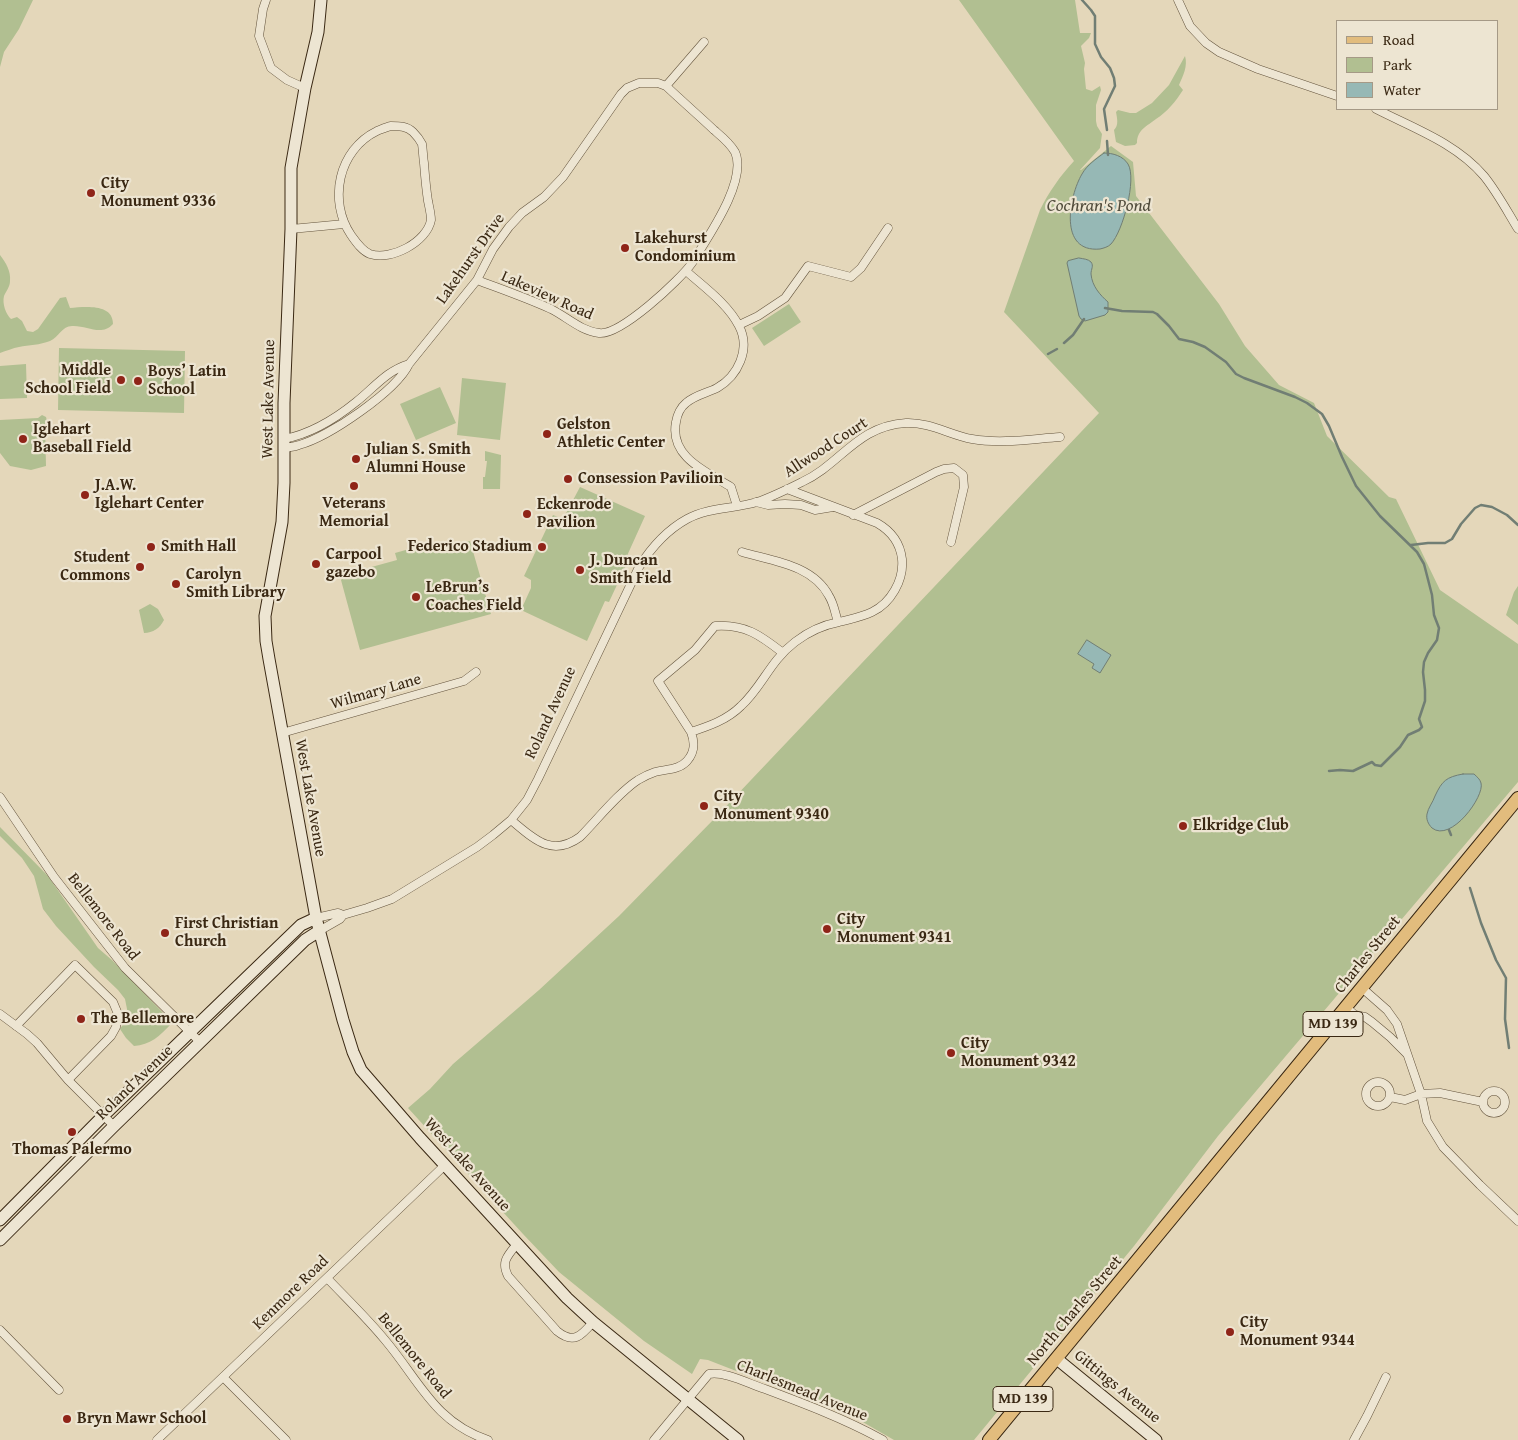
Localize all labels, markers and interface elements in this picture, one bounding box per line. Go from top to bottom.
legend [1336,20,1498,110]
text: Road [1383,29,1414,50]
text: Park [1383,54,1412,75]
text: Water [1383,79,1421,100]
place label: City Monument 9336 [101,174,216,212]
marker: City Monument 9336 [85,187,97,199]
water label: Cochran's Pond [1047,195,1151,217]
street label: Lakehurst Drive [433,210,509,308]
place label: Lakehurst Condominium [635,229,736,267]
marker: Lakehurst Condominium [619,242,631,254]
street label: Lakeview Road [498,267,596,325]
street label: West Lake Avenue [258,339,280,459]
place label: Middle School Field [25,361,111,399]
place label: Boys’ Latin School [148,362,226,400]
marker: Middle School Field [115,374,127,386]
marker: Boys’ Latin School [132,375,144,387]
street label: Allwood Court [781,414,871,482]
place label: Gelston Athletic Center [557,415,665,453]
place label: Iglehart Baseball Field [33,420,131,458]
marker: Gelston Athletic Center [541,428,553,440]
marker: Iglehart Baseball Field [17,433,29,445]
place label: Julian S. Smith Alumni House [366,440,471,478]
marker: Julian S. Smith Alumni House [350,453,362,465]
place label: Consession Pavilioin [578,469,723,489]
marker: Consession Pavilioin [562,473,574,485]
place label: J.A.W. Iglehart Center [95,476,204,514]
marker: Veterans Memorial [348,480,360,492]
marker: J.A.W. Iglehart Center [79,489,91,501]
place label: Veterans Memorial [319,494,389,532]
place label: Eckenrode Pavilion [537,495,611,533]
marker: Eckenrode Pavilion [521,508,533,520]
place label: Smith Hall [161,537,236,557]
place label: Federico Stadium [408,537,532,557]
marker: Smith Hall [145,541,157,553]
marker: Federico Stadium [536,541,548,553]
place label: Carpool gazebo [326,545,382,583]
place label: Student Commons [60,548,130,586]
place label: J. Duncan Smith Field [590,551,671,589]
marker: Carpool gazebo [310,558,322,570]
marker: Student Commons [134,561,146,573]
marker: J. Duncan Smith Field [574,564,586,576]
place label: Carolyn Smith Library [186,565,285,603]
marker: Carolyn Smith Library [170,578,182,590]
place label: LeBrun’s Coaches Field [426,578,522,616]
marker: LeBrun’s Coaches Field [410,591,422,603]
street label: Roland Avenue [521,664,581,762]
street label: Wilmary Lane [329,670,423,714]
street label: West Lake Avenue [290,738,330,858]
place label: City Monument 9340 [714,787,829,825]
marker: City Monument 9340 [698,800,710,812]
place label: Elkridge Club [1193,816,1289,836]
marker: Elkridge Club [1177,820,1189,832]
street label: Bellemore Road [63,870,143,964]
place label: City Monument 9341 [837,910,952,948]
street label: Charles Street [1331,912,1405,998]
place label: First Christian Church [175,914,278,952]
marker: City Monument 9341 [821,923,833,935]
marker: First Christian Church [159,927,171,939]
place label: The Bellemore [91,1009,194,1029]
road number: MD 139 [1303,1012,1363,1036]
marker: The Bellemore [75,1013,87,1025]
place label: City Monument 9342 [961,1034,1076,1072]
street label: Roland Avenue [92,1041,178,1125]
marker: City Monument 9342 [945,1047,957,1059]
street label: West Lake Avenue [420,1114,514,1216]
marker: Thomas Palermo [66,1126,78,1138]
place label: Thomas Palermo [12,1140,132,1160]
street label: Kenmore Road [249,1252,333,1334]
street label: North Charles Street [1023,1252,1127,1370]
street label: Bellemore Road [373,1309,455,1403]
place label: City Monument 9344 [1240,1313,1355,1351]
marker: City Monument 9344 [1224,1326,1236,1338]
street label: Gittings Avenue [1070,1346,1164,1428]
street label: Charlesmead Avenue [734,1356,870,1426]
road number: MD 139 [993,1386,1053,1412]
place label: Bryn Mawr School [77,1409,207,1429]
marker: Bryn Mawr School [61,1413,73,1425]

